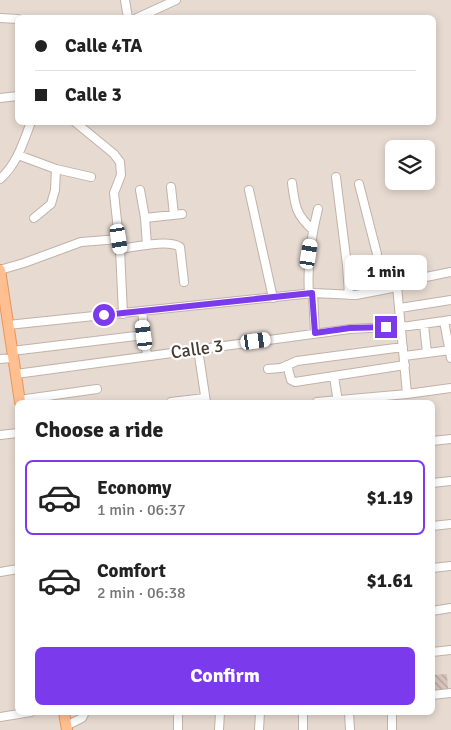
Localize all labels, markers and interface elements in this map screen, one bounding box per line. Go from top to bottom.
text: Calle 4TA [65,34,142,58]
text: Calle 3 [65,83,122,107]
map controls [385,140,435,190]
button: layers [385,140,435,190]
car [109,223,128,255]
car [299,238,318,270]
callout: 1 min [345,255,427,290]
text: 1 min [367,262,405,282]
route start [93,304,115,326]
route end [375,316,397,338]
car [134,319,153,351]
car [240,331,271,351]
street label: Calle 3 [169,334,225,364]
text: Choose a ride [35,416,163,443]
icon: car [37,475,82,520]
text: Economy [97,476,171,500]
text: $1.19 [367,486,413,510]
text: 1 min · 06:37 [97,500,186,520]
icon: car [37,558,82,603]
text: Comfort [97,559,166,583]
text: $1.61 [367,569,413,593]
text: 2 min · 06:38 [97,583,186,603]
button: Confirm [35,647,415,705]

